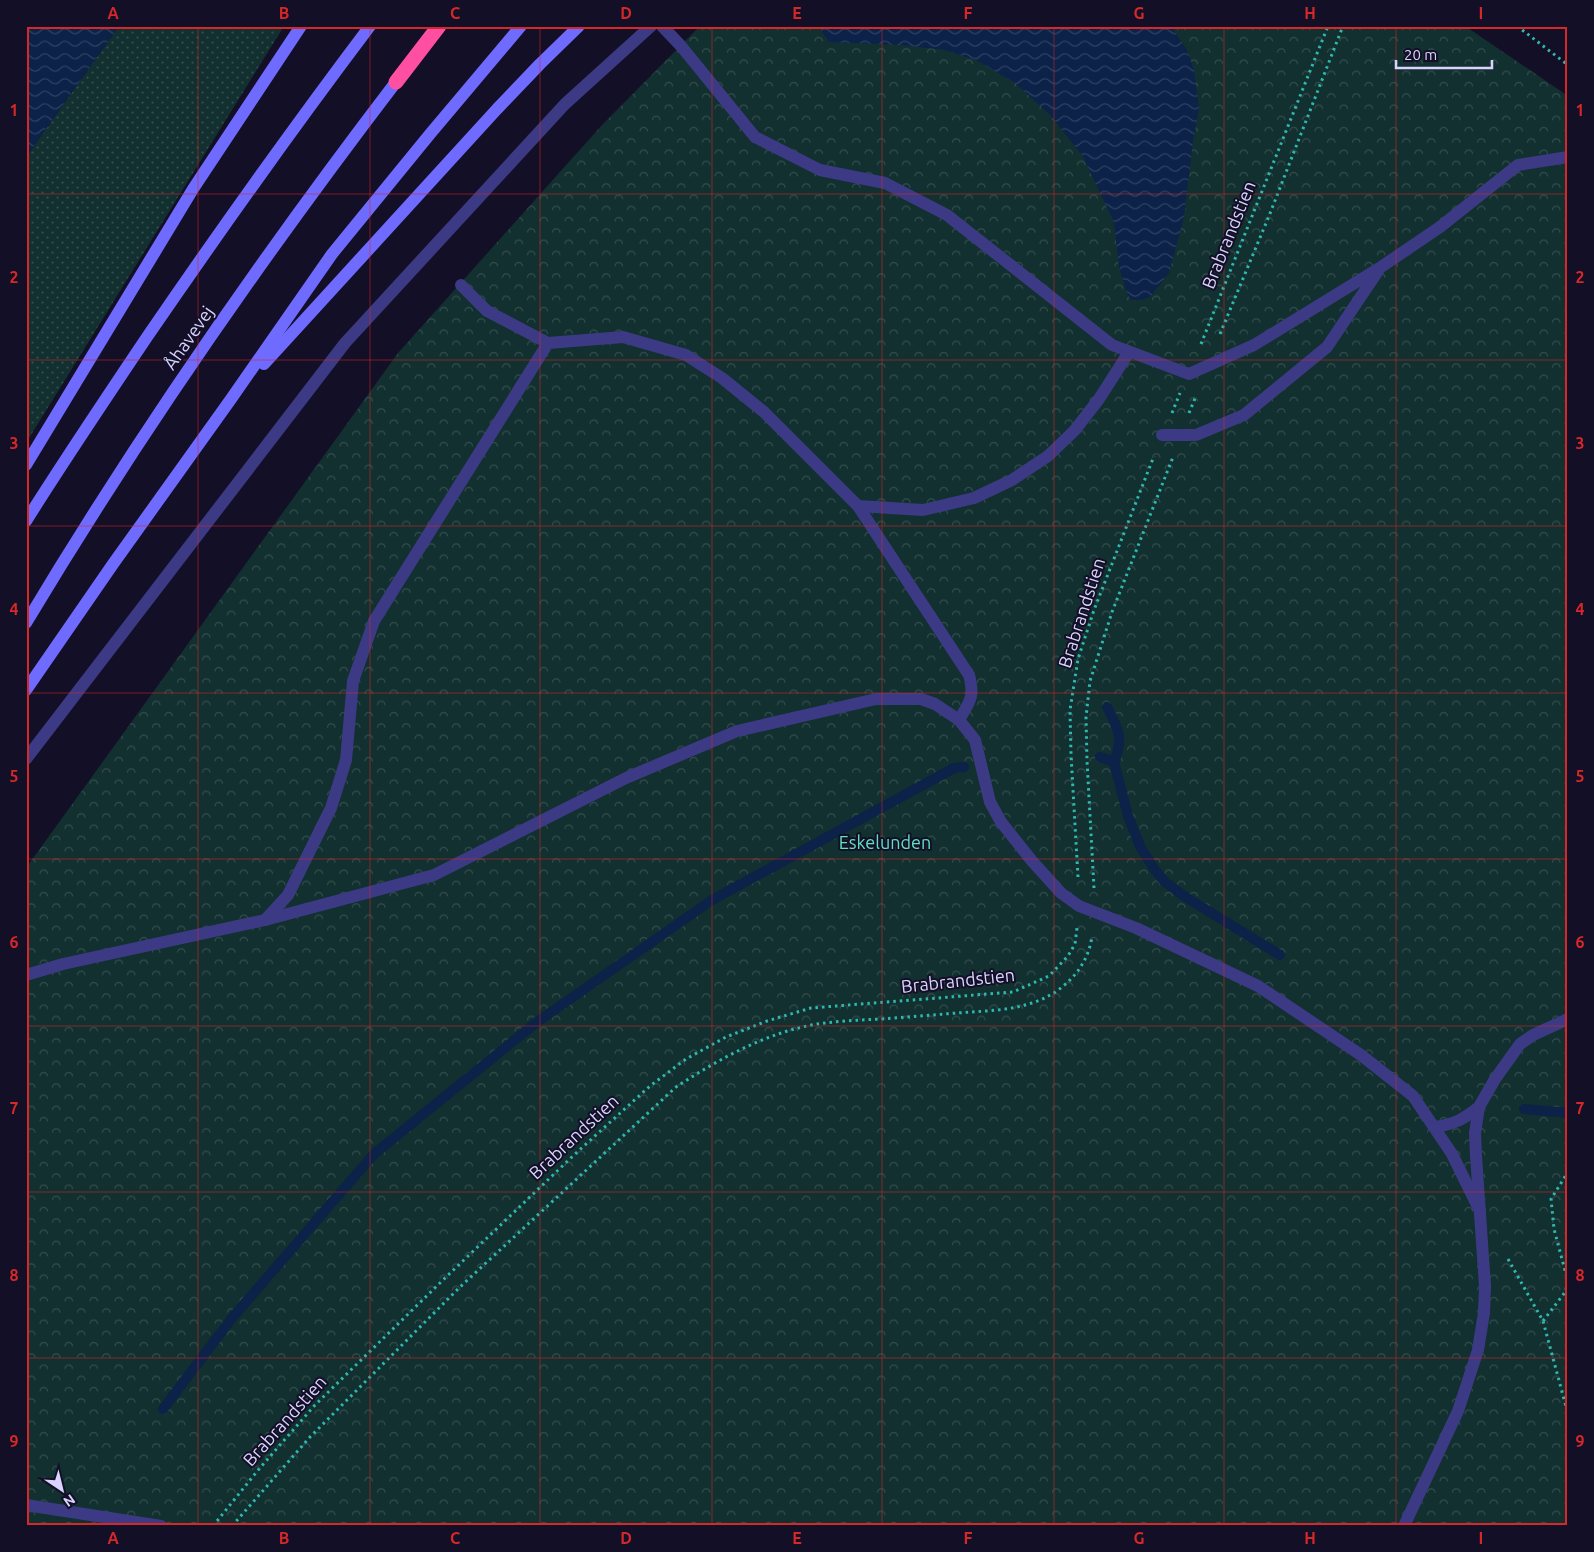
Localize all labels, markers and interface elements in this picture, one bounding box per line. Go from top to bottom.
text: A [107,4,119,22]
text: B [279,4,289,22]
text: C [450,4,460,22]
text: D [620,4,632,22]
text: E [792,4,802,22]
text: F [964,4,973,22]
text: G [1133,4,1145,22]
text: H [1304,4,1316,22]
text: I [1479,4,1483,22]
scale bar [1396,38,1493,70]
text: 20 m [1404,46,1437,63]
text: 1 [9,101,19,119]
text: 1 [1575,101,1585,119]
street label: Brabrandstien [1197,178,1259,291]
text: 2 [9,268,19,286]
text: 2 [1575,268,1585,286]
street label: Åhavevej [159,302,217,373]
text: 3 [9,434,19,452]
text: 3 [1575,434,1585,452]
street label: Brabrandstien [1054,555,1108,670]
text: 4 [9,600,19,618]
text: 4 [1575,600,1585,618]
text: 5 [9,767,19,785]
text: 5 [1575,767,1585,785]
park label: Eskelunden [839,832,931,852]
text: 6 [9,933,19,951]
text: 6 [1575,933,1585,951]
street label: Brabrandstien [900,964,1016,996]
street label: Brabrandstien [525,1090,622,1183]
text: 7 [9,1099,19,1117]
text: 7 [1575,1099,1585,1117]
text: 8 [9,1266,19,1284]
text: 8 [1575,1266,1585,1284]
street label: Brabrandstien [239,1371,330,1470]
text: 9 [9,1432,19,1450]
text: 9 [1575,1432,1585,1450]
north arrow [38,1464,88,1514]
text: N [61,1491,78,1510]
text: A [107,1529,119,1547]
text: B [279,1529,289,1547]
text: C [450,1529,460,1547]
text: D [620,1529,632,1547]
text: E [792,1529,802,1547]
text: F [964,1529,973,1547]
text: G [1133,1529,1145,1547]
text: H [1304,1529,1316,1547]
text: I [1479,1529,1483,1547]

